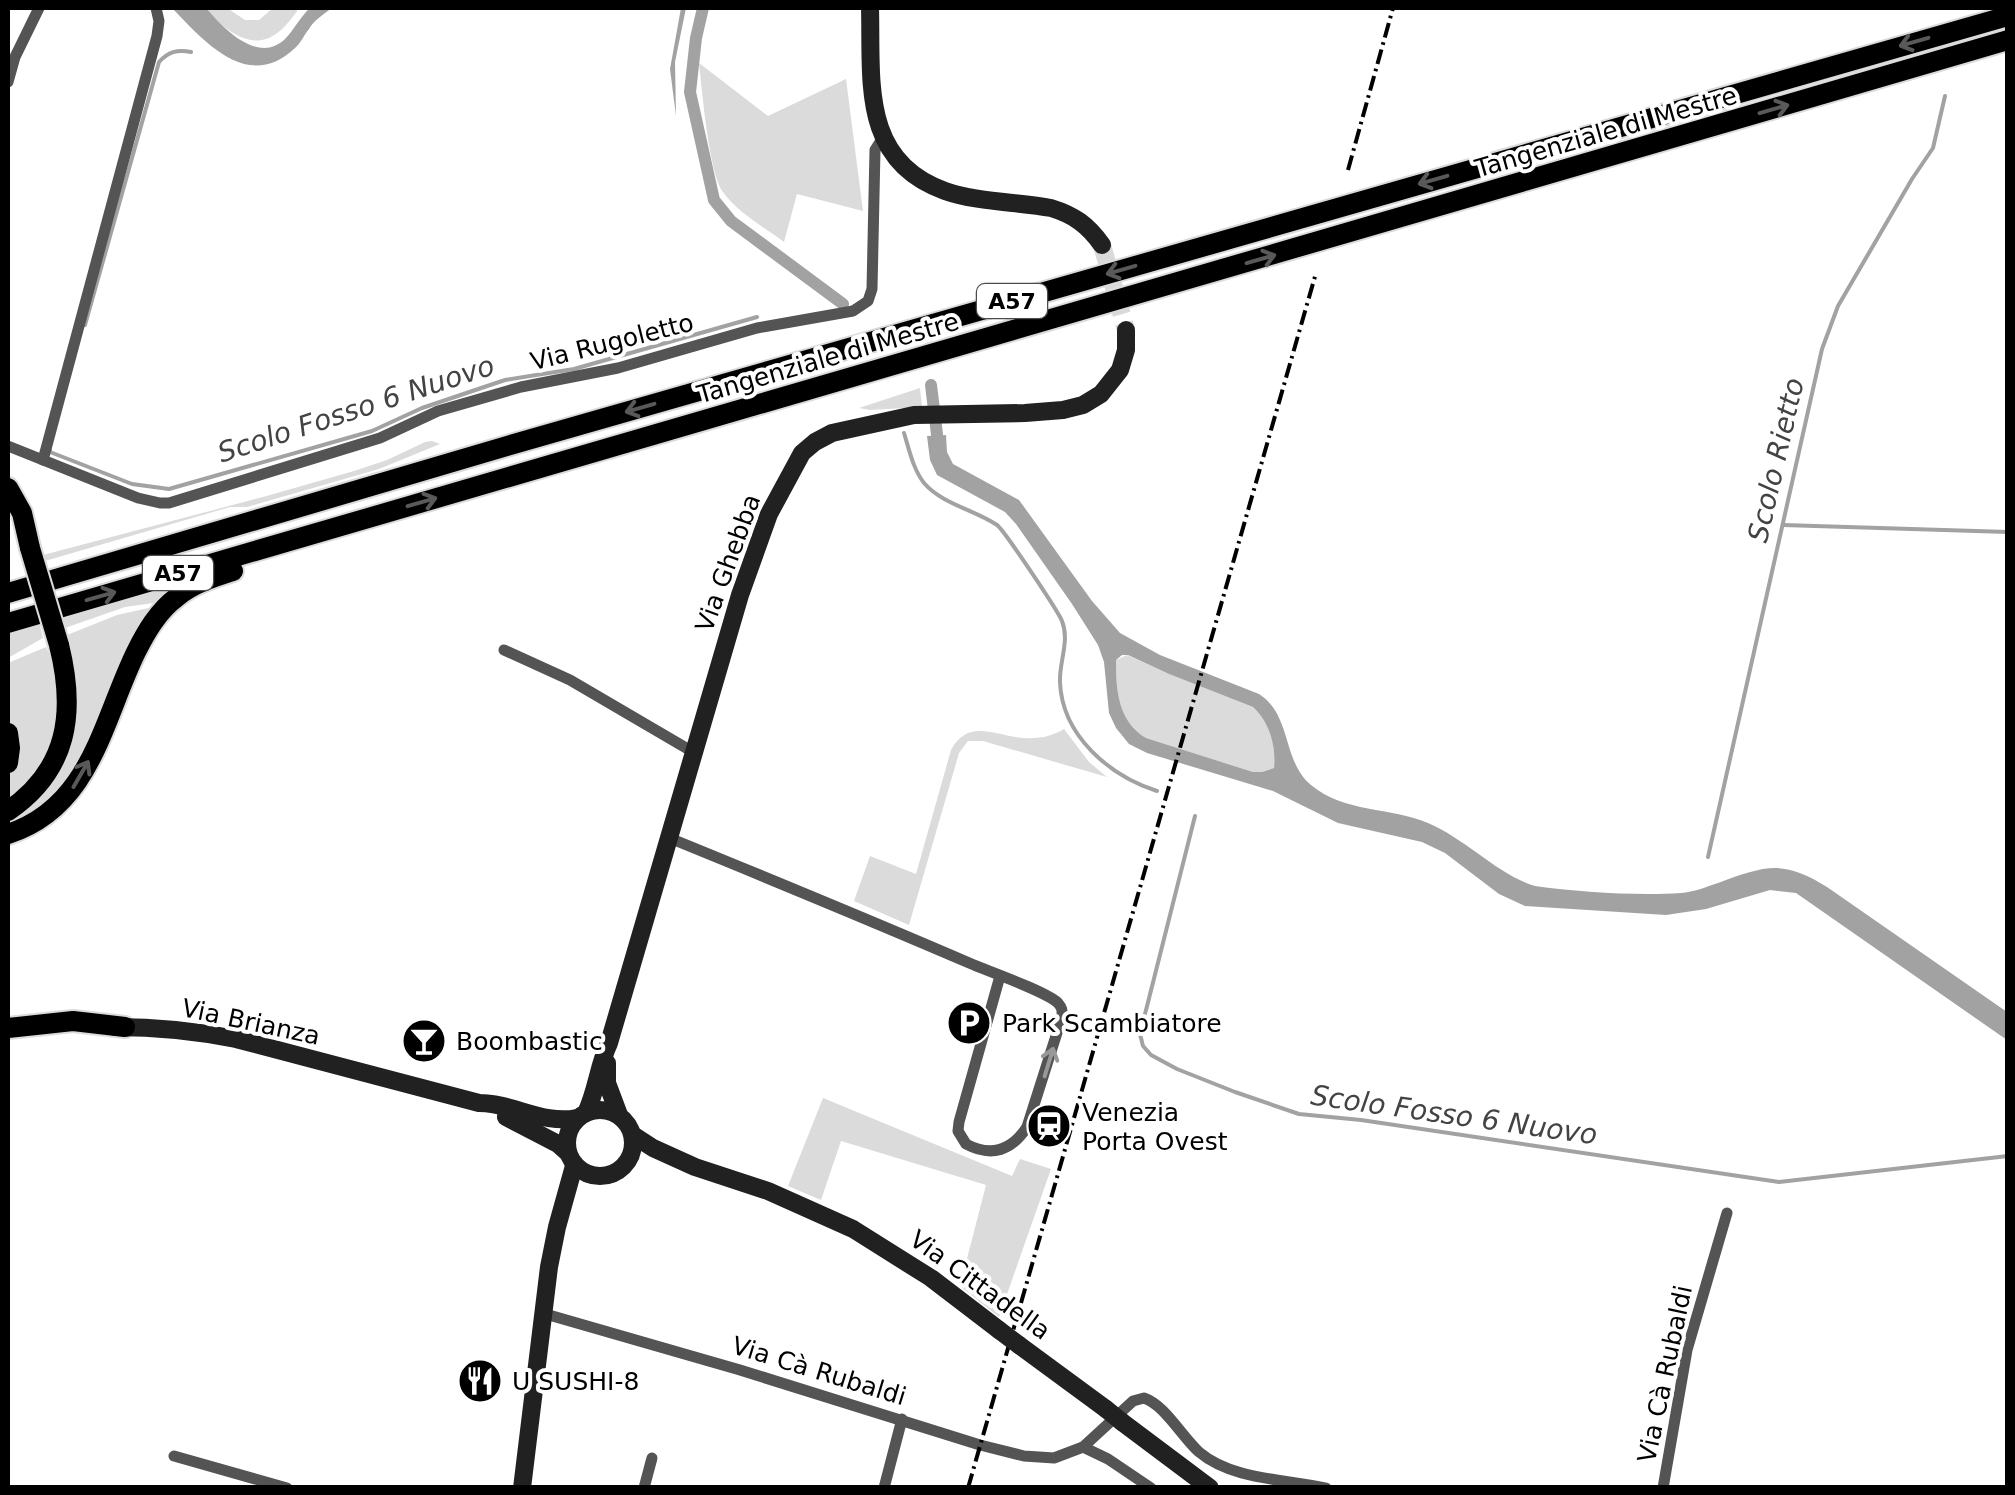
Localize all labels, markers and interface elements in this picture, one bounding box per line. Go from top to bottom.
one-way arrow [1899,34,1930,53]
street label: Tangenziale di Mestre [1471,81,1740,184]
one-way arrow [1758,99,1790,117]
one-way arrow [1418,172,1449,190]
one-way arrow [1245,249,1276,267]
one-way arrow [1106,262,1137,280]
road number: A57 [977,284,1047,318]
street label: Tangenziale di Mestre [693,307,962,410]
street label: Via Rugoletto [527,308,697,376]
water label: Scolo Fosso 6 Nuovo [214,349,498,469]
water label: Scolo Rietto [1741,375,1811,545]
one-way arrow [625,400,656,418]
street label: Via Ghebba [690,490,766,636]
one-way arrow [405,492,437,510]
road number: A57 [143,556,213,590]
one-way arrow [85,586,116,604]
one-way arrow [71,760,91,790]
street label: Via Brianza [179,993,323,1051]
parking icon: Park Scambiatore [946,1000,992,1046]
place label: Park Scambiatore [1002,1009,1222,1038]
bar icon: Boombastic [401,1018,447,1064]
place label: Boombastic [456,1027,603,1056]
one-way arrow [1041,1047,1059,1079]
water label: Scolo Fosso 6 Nuovo [1309,1079,1599,1151]
place label: Venezia Porta Ovest [1082,1098,1228,1156]
station icon: Venezia Porta Ovest [1026,1103,1072,1149]
street label: Via Cittadella [904,1224,1056,1346]
street label: Via Cà Rubaldi [1632,1283,1698,1465]
street label: Via Cà Rubaldi [728,1331,910,1411]
restaurant icon: U SUSHI-8 [457,1358,503,1404]
place label: U SUSHI-8 [512,1367,639,1396]

